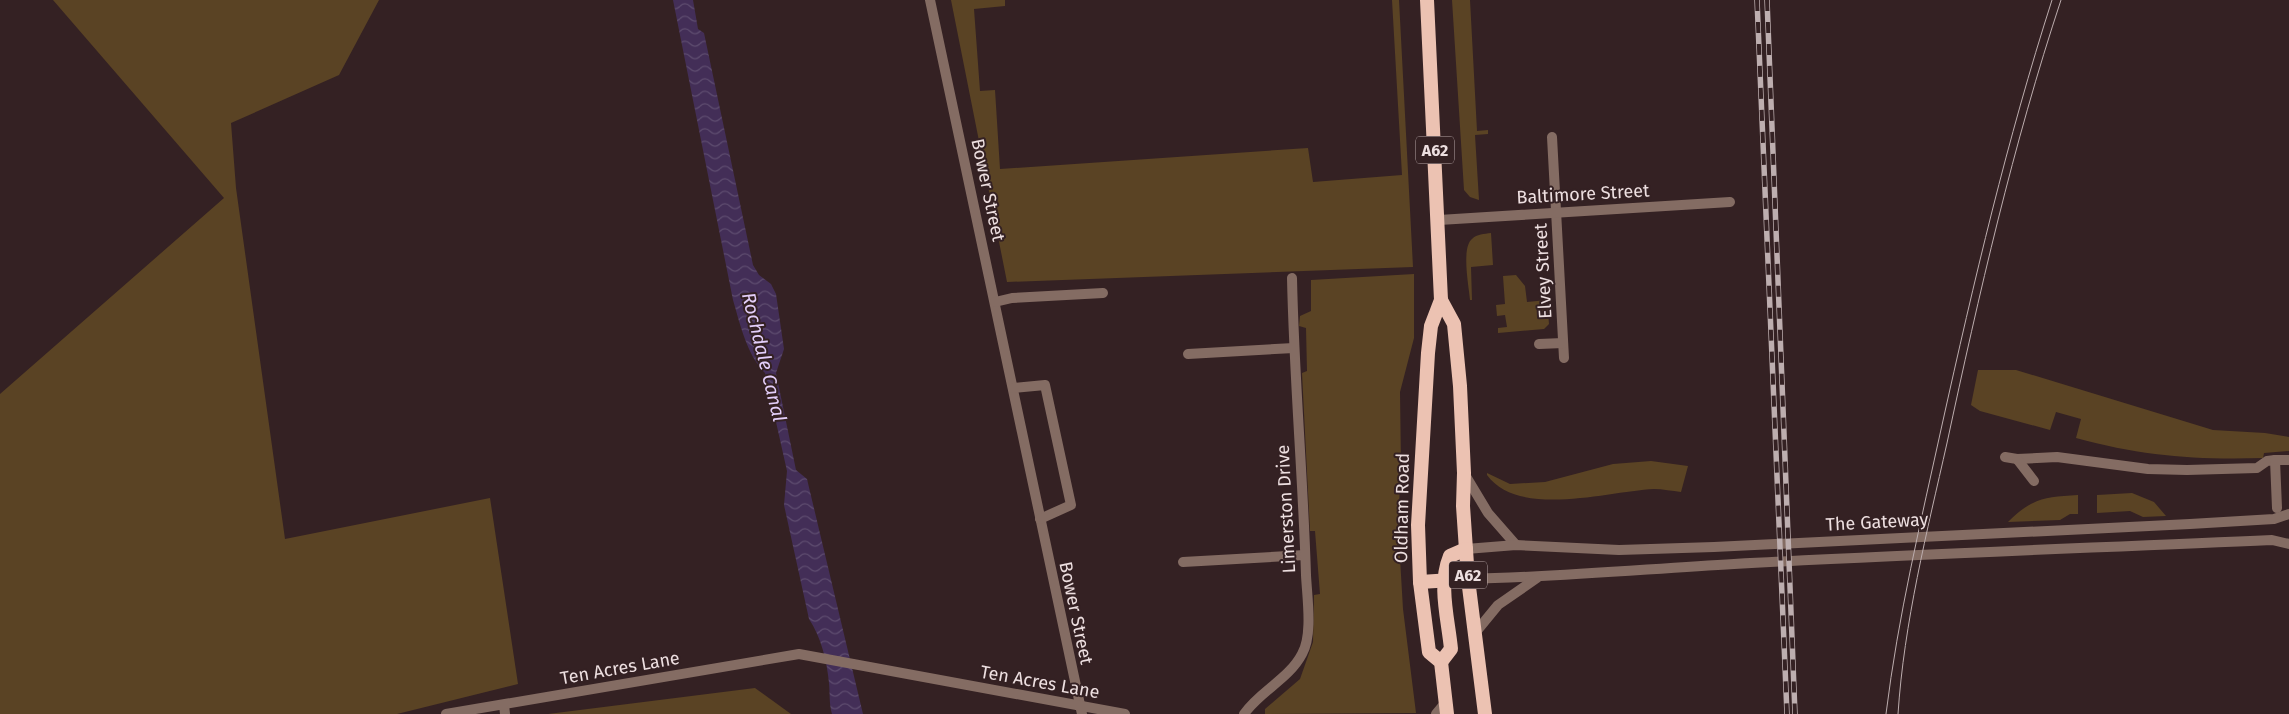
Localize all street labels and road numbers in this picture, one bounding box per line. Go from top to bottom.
street label: Bower Street [966,136,1010,244]
road number: A62 [1416,136,1454,164]
street label: Baltimore Street [1516,180,1651,208]
street label: Elvey Street [1529,222,1556,319]
street label: Limerston Drive [1272,444,1300,574]
street label: Oldham Road [1390,453,1414,563]
street label: The Gateway [1825,508,1929,536]
street label: Bower Street [1054,559,1098,667]
road number: A62 [1449,562,1487,588]
street label: Ten Acres Lane [559,647,681,689]
street label: Ten Acres Lane [979,661,1101,703]

